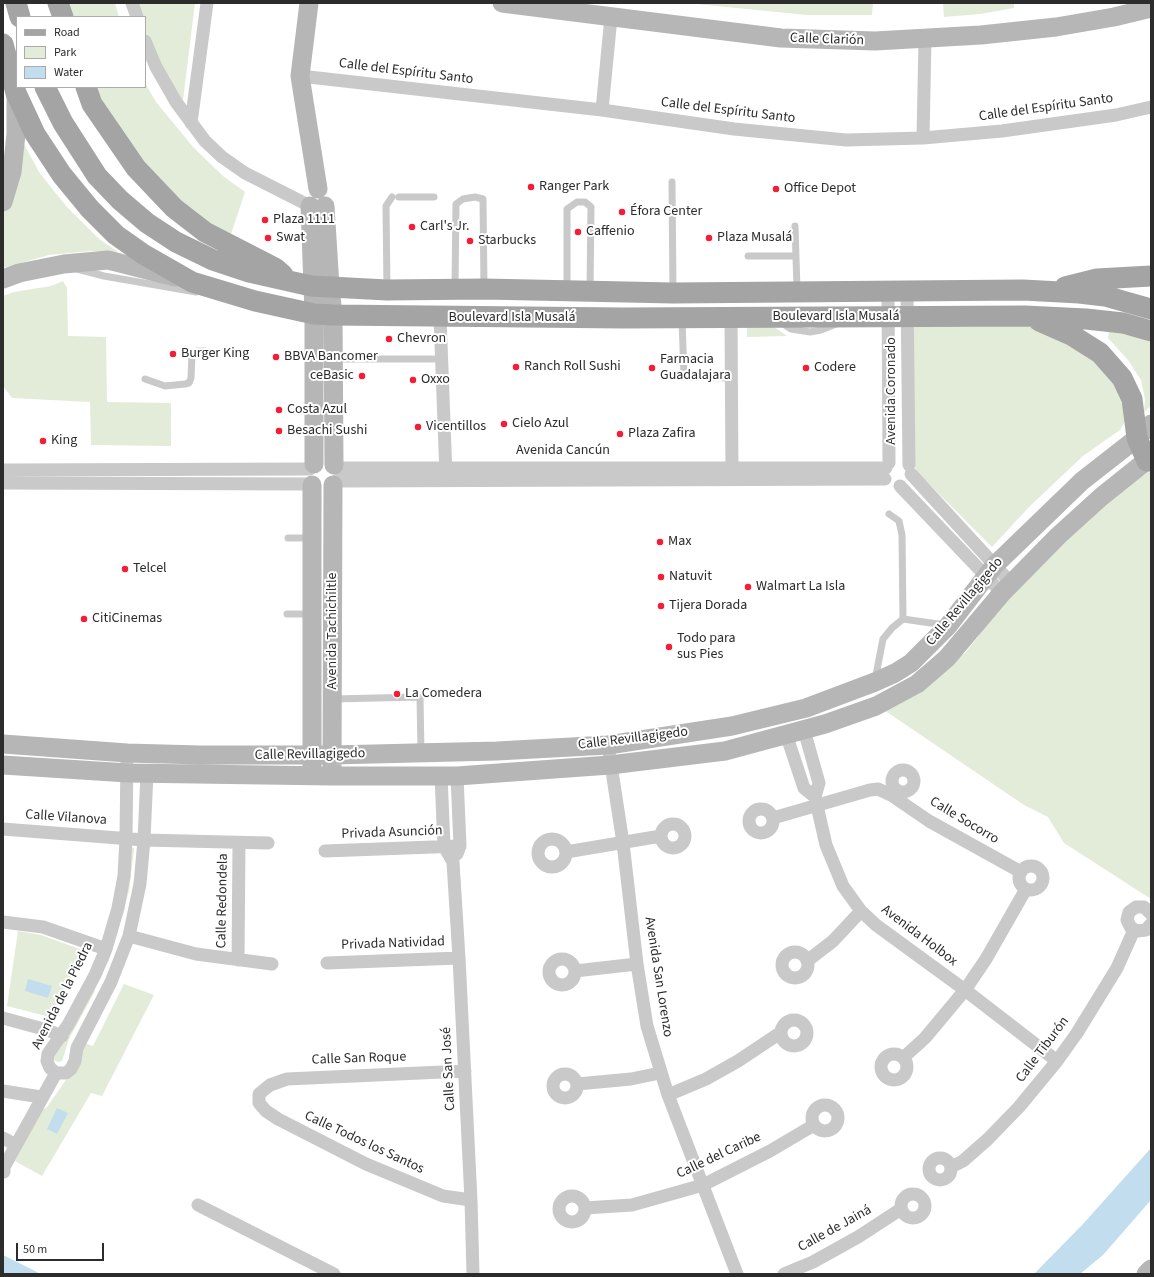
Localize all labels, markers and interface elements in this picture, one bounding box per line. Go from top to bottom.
legend [16,16,146,88]
text: Road [54,24,80,41]
street label: Calle Clarión [790,30,864,50]
text: Park [54,44,76,61]
street label: Calle del Espíritu Santo [338,55,474,89]
text: Water [54,64,83,81]
street label: Calle del Espíritu Santo [978,90,1114,126]
street label: Calle del Espíritu Santo [660,94,796,128]
place label: Ranger Park [539,179,609,195]
place label: Office Depot [784,181,856,197]
marker: Ranger Park [526,182,536,192]
marker: Office Depot [771,184,781,194]
place label: Éfora Center [630,204,702,220]
marker: Éfora Center [617,207,627,217]
place label: Plaza 1111 [273,212,335,228]
marker: Plaza 1111 [260,215,270,225]
place label: Carl's Jr. [420,219,470,235]
marker: Carl's Jr. [407,222,417,232]
place label: Caffenio [586,224,635,240]
marker: Caffenio [573,227,583,237]
place label: Swat [276,230,305,246]
place label: Plaza Musalá [717,230,792,246]
marker: Swat [263,233,273,243]
place label: Starbucks [478,233,536,249]
marker: Plaza Musalá [704,233,714,243]
marker: Starbucks [465,236,475,246]
street label: Boulevard Isla Musalá [773,309,899,325]
street label: Boulevard Isla Musalá [449,310,575,326]
place label: Chevron [397,331,446,347]
marker: Chevron [384,334,394,344]
street label: Avenida Coronado [884,337,900,445]
place label: Burger King [181,346,249,362]
marker: Burger King [168,349,178,359]
place label: BBVA Bancomer [284,349,378,365]
marker: BBVA Bancomer [271,352,281,362]
place label: Farmacia Guadalajara [660,352,731,384]
place label: Ranch Roll Sushi [524,359,621,375]
place label: Codere [814,360,856,376]
marker: Ranch Roll Sushi [511,362,521,372]
marker: Farmacia Guadalajara [647,363,657,373]
marker: Codere [801,363,811,373]
place label: ceBasic [310,368,354,384]
marker: ceBasic [357,371,367,381]
place label: Oxxo [421,372,450,388]
marker: Oxxo [408,375,418,385]
place label: Costa Azul [287,402,347,418]
marker: Costa Azul [274,405,284,415]
place label: Cielo Azul [512,416,569,432]
place label: Vicentillos [426,419,486,435]
marker: Cielo Azul [499,419,509,429]
marker: Vicentillos [413,422,423,432]
place label: Besachi Sushi [287,423,367,439]
marker: Besachi Sushi [274,426,284,436]
place label: Plaza Zafira [628,426,696,442]
marker: Plaza Zafira [615,429,625,439]
place label: King [51,433,77,449]
marker: King [38,436,48,446]
street label: Avenida Cancún [516,443,610,459]
place label: Max [668,534,691,550]
marker: Max [655,537,665,547]
street label: Calle Revillagigedo [923,554,1007,650]
place label: Telcel [133,561,167,577]
marker: Telcel [120,564,130,574]
place label: Natuvit [669,569,712,585]
marker: Natuvit [656,572,666,582]
street label: Avenida Tachichiltle [325,573,341,689]
place label: Walmart La Isla [756,579,845,595]
marker: Walmart La Isla [743,582,753,592]
place label: Tijera Dorada [669,598,747,614]
marker: Tijera Dorada [656,601,666,611]
place label: CitiCinemas [92,611,162,627]
marker: CitiCinemas [79,614,89,624]
place label: Todo para sus Pies [677,631,736,664]
marker: Todo para sus Pies [664,642,674,652]
place label: La Comedera [405,686,482,702]
marker: La Comedera [392,689,402,699]
street label: Calle Revillagigedo [577,724,689,754]
street label: Calle Revillagigedo [255,746,365,764]
street label: Calle Socorro [926,794,1002,848]
street label: Calle Vilanova [25,807,107,829]
street label: Privada Asunción [341,823,443,843]
street label: Calle Redondela [214,853,232,949]
street label: Avenida Holbox [877,902,961,970]
street label: Avenida San Lorenzo [640,916,676,1038]
street label: Privada Natividad [341,934,445,954]
street label: Avenida de la Piedra [29,940,97,1052]
street label: Calle Tiburón [1013,1014,1073,1086]
street label: Calle San José [438,1027,460,1111]
street label: Calle San Roque [311,1049,407,1069]
street label: Calle Todos los Santos [302,1108,426,1178]
street label: Calle del Caribe [674,1129,764,1183]
street label: Calle de Jainá [795,1202,875,1256]
scale bar [18,1235,106,1261]
text: 50 m [23,1241,47,1258]

